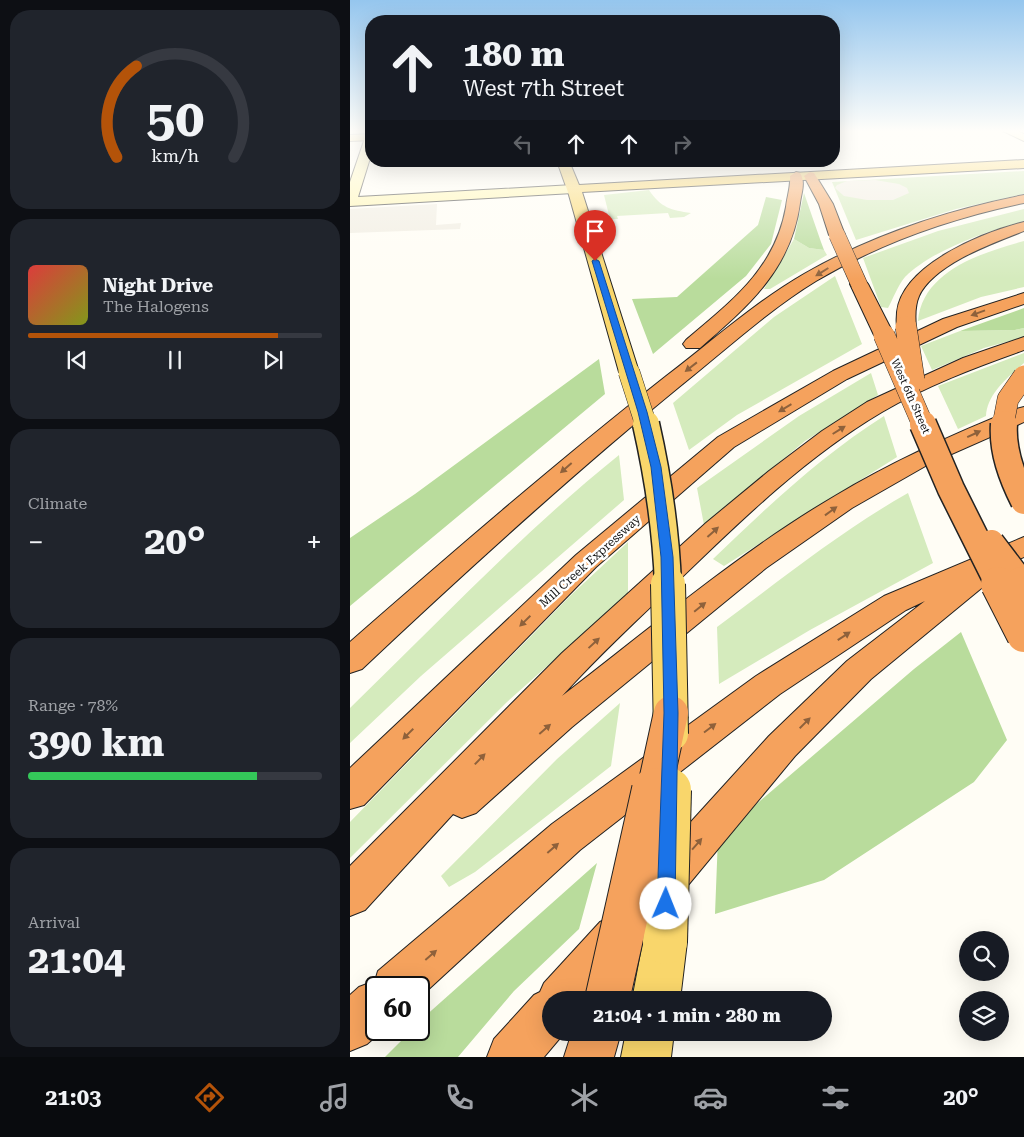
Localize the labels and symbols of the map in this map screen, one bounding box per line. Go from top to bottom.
pin [574,210,616,261]
one-way arrow [815,267,828,276]
one-way arrow [970,310,985,318]
street label: West 6th Street [888,357,933,436]
one-way arrow [684,362,697,373]
one-way arrow [778,403,791,412]
one-way arrow [832,425,846,435]
one-way arrow [967,430,981,438]
one-way arrow [560,463,573,474]
one-way arrow [824,506,838,516]
street label: Mill Creek Expressway [537,511,644,610]
one-way arrow [706,526,718,538]
one-way arrow [693,601,706,612]
one-way arrow [519,615,531,627]
one-way arrow [837,631,851,641]
one-way arrow [587,637,599,649]
one-way arrow [799,717,811,729]
one-way arrow [538,723,550,735]
one-way arrow [703,723,716,734]
one-way arrow [403,728,415,740]
one-way arrow [474,754,486,766]
one-way arrow [691,838,702,851]
one-way arrow [547,842,559,854]
position arrow [639,877,691,929]
one-way arrow [425,949,437,961]
speed limit sign: 60 [365,976,430,1041]

